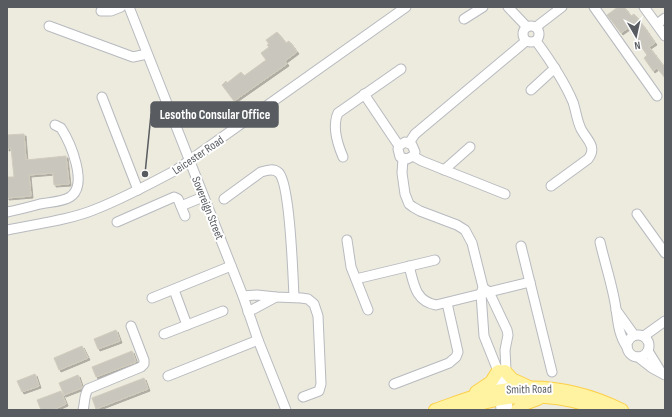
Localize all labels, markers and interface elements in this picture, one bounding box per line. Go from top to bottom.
north arrow [616,16,656,56]
text: N [633,39,641,52]
callout: Lesotho Consular Office [151,102,278,127]
text: Lesotho Consular Office [160,107,271,123]
street label: Leicester Road [170,133,227,178]
street label: Sovereign Street [188,174,227,242]
street label: Smith Road [506,382,552,397]

